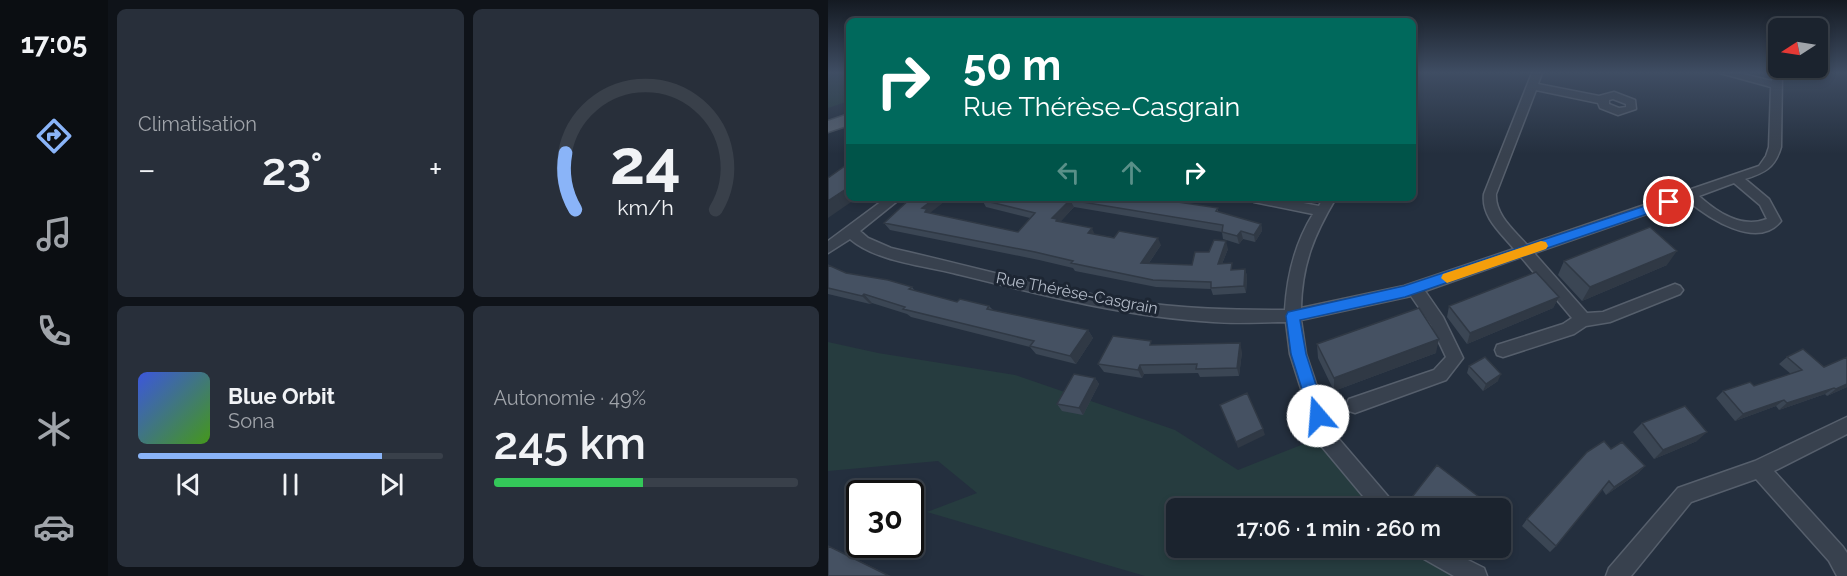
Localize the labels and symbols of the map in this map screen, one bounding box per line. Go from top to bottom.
north arrow [1768,18,1828,78]
pin [1643,176,1694,227]
street label: Rue Thérèse-Casgrain [995,268,1159,318]
position arrow [1286,384,1350,448]
speed limit sign: 30 [846,480,924,558]

